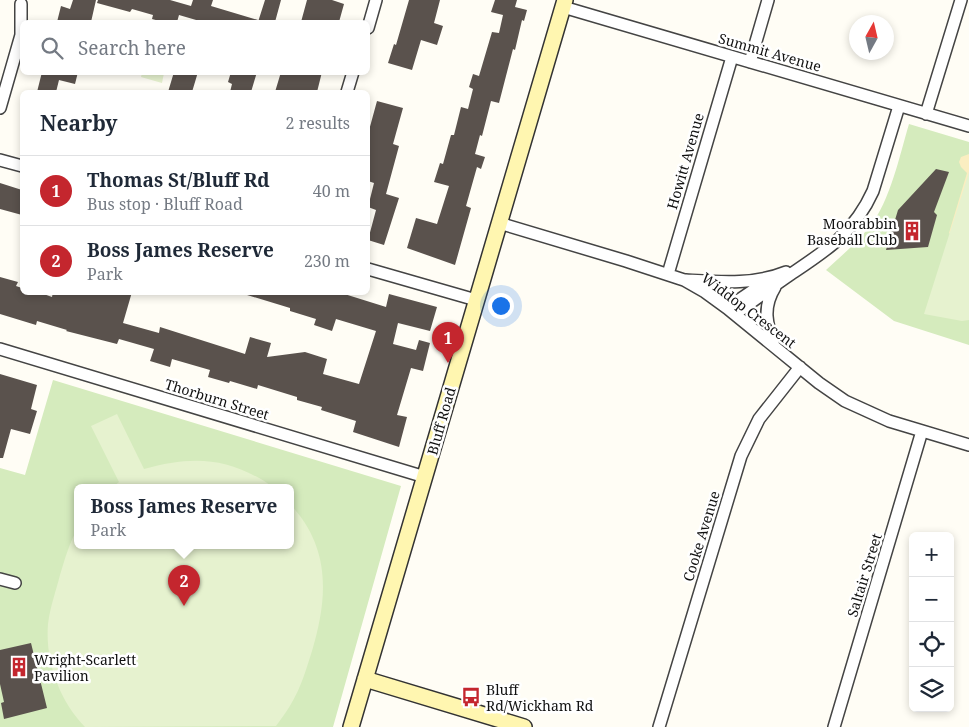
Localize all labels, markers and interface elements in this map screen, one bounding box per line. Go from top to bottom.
north arrow [849,15,894,60]
search box [20,20,370,75]
street label: Summit Avenue [716,28,824,76]
icon: search [38,34,66,62]
text: Search here [78,35,186,61]
text: Nearby [40,109,118,137]
street label: Howitt Avenue [662,111,708,211]
text: 2 results [286,112,350,134]
text: Thomas St/Bluff Rd [87,167,270,193]
text: 1 [51,180,61,202]
text: 40 m [313,180,350,202]
text: Bus stop · Bluff Road [87,193,243,215]
place label: Moorabbin Baseball Club [807,214,897,249]
building icon: Moorabbin Baseball Club [901,220,923,242]
text: Boss James Reserve [87,237,274,263]
text: 2 [51,250,61,272]
text: 230 m [304,250,350,272]
text: Park [87,263,123,285]
street label: Widdop Crescent [698,268,800,352]
your location [488,293,514,319]
pin: 1 [432,322,464,363]
street label: Thorburn Street [163,374,271,424]
street label: Bluff Road [422,385,460,457]
popup [74,484,294,549]
street label: Cooke Avenue [678,488,724,584]
text: Boss James Reserve [91,493,277,519]
text: Park [91,519,126,541]
street label: Saltair Street [842,531,886,619]
map controls [909,532,954,712]
button: + [909,532,954,577]
pin: 2 [168,565,200,606]
button: − [909,577,954,622]
button: locate [909,622,954,667]
place label: Wright-Scarlett Pavilion [34,650,136,685]
building icon: Wright-Scarlett Pavilion [8,656,30,678]
button: layers [909,667,954,712]
place label: Bluff Rd/Wickham Rd [486,680,594,715]
bus stop icon: Bluff Rd/Wickham Rd [460,686,482,708]

